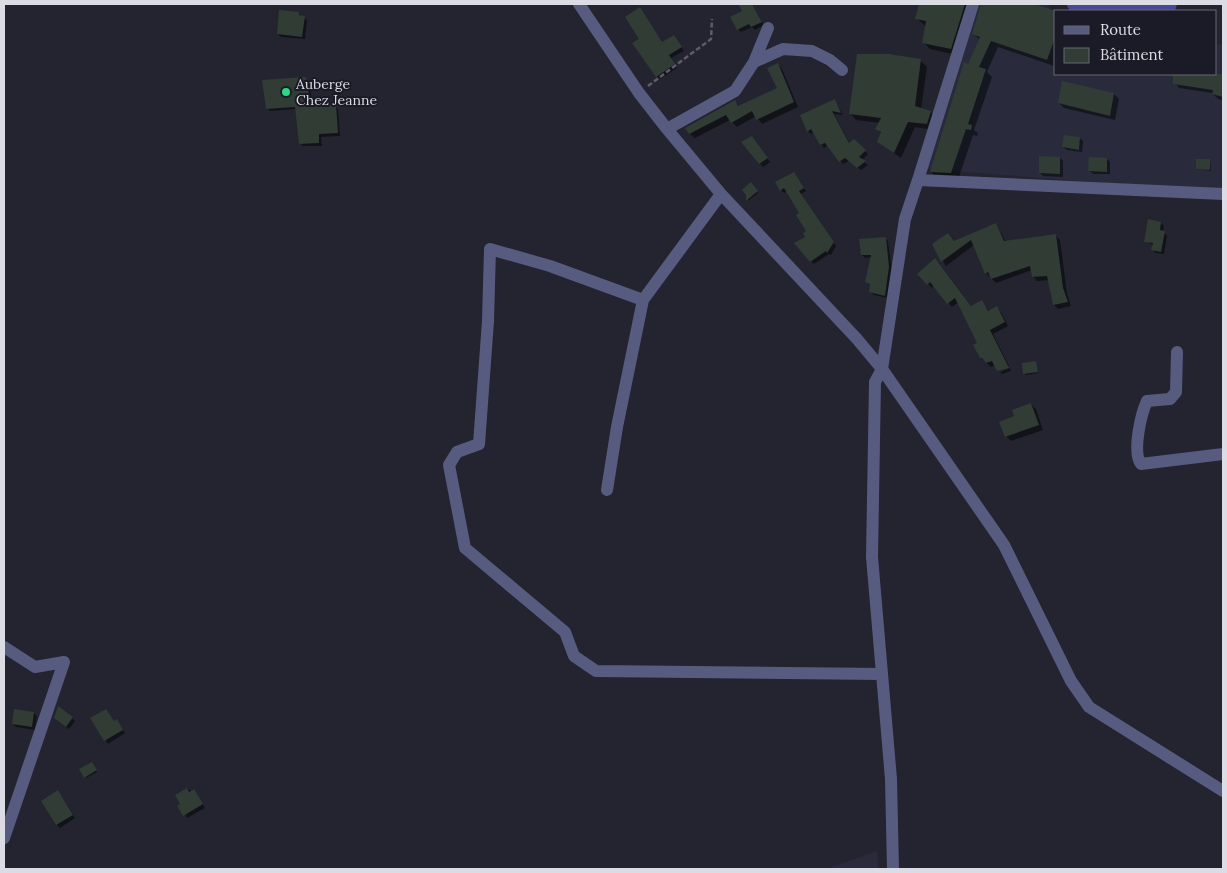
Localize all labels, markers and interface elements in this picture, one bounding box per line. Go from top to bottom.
legend [1054,10,1217,75]
text: Route [1100,20,1141,39]
text: Bâtiment [1100,45,1163,64]
place label: Auberge Chez Jeanne [295,75,377,109]
marker: Auberge Chez Jeanne [280,86,292,98]

